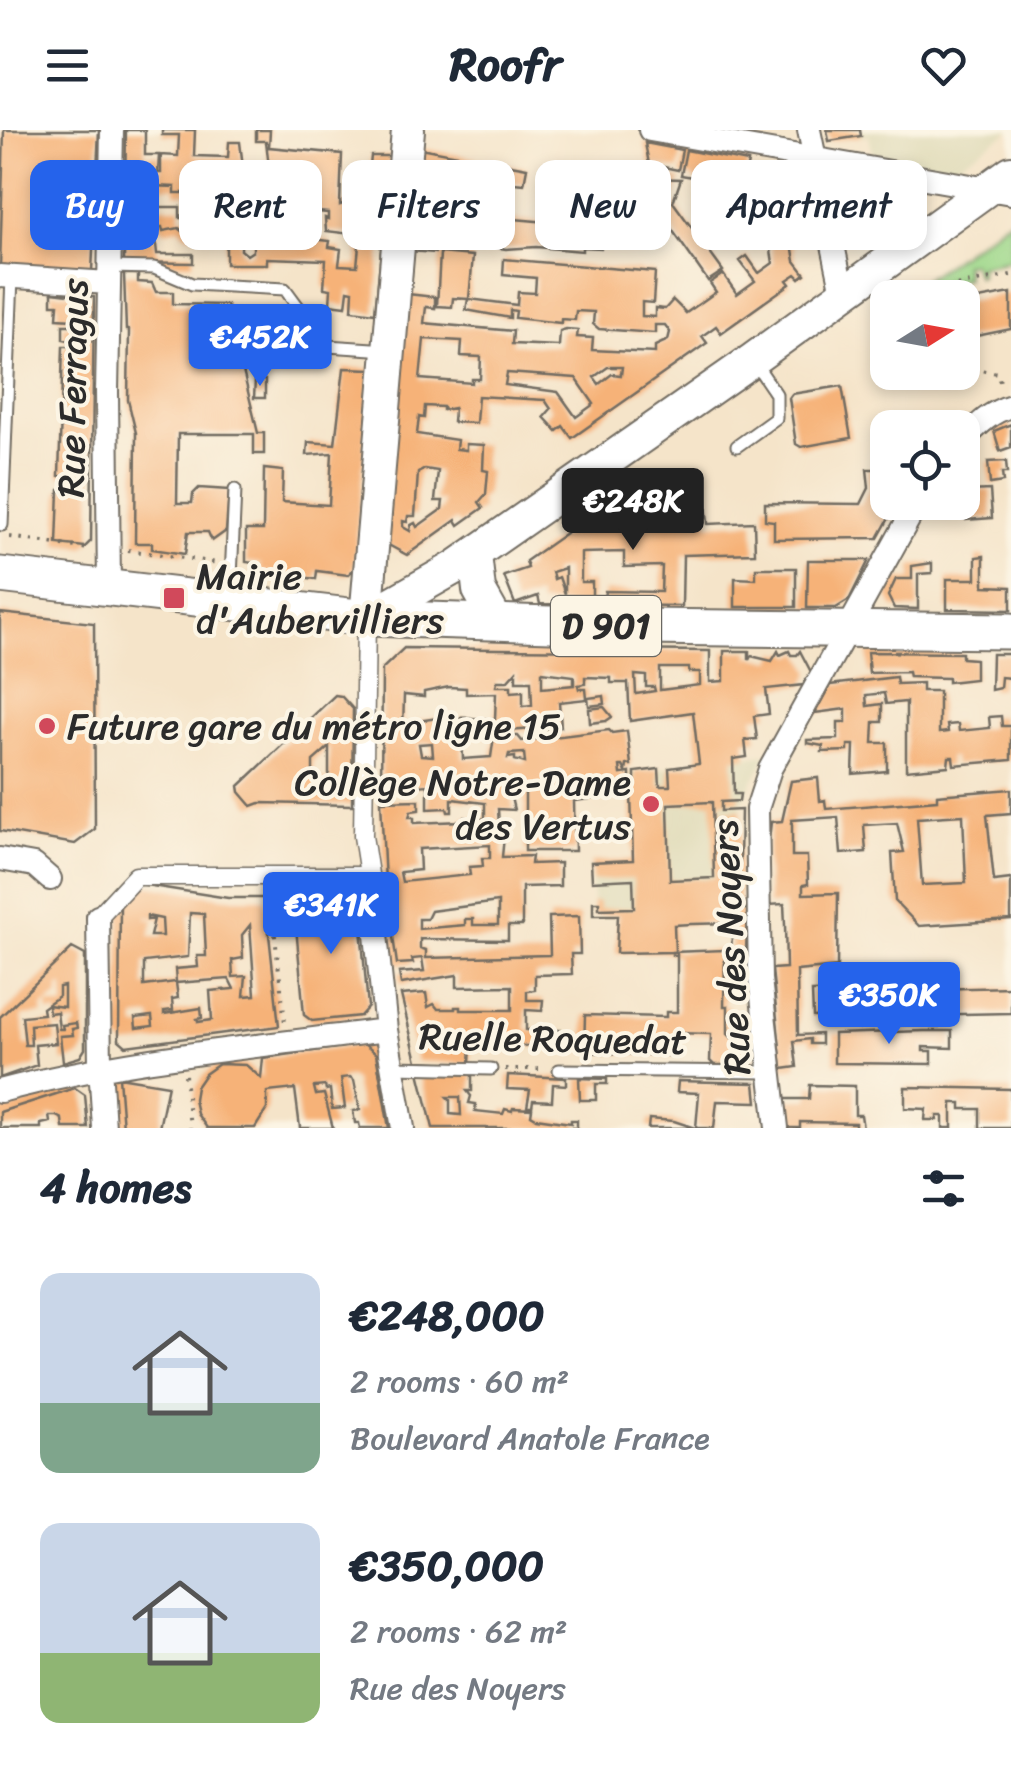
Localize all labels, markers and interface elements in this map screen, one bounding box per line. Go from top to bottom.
text: Roofr [450,25,561,105]
icon: menu [40,38,95,93]
icon: heart [916,38,971,93]
chip: Buy [30,160,159,250]
chip: Rent [179,160,322,250]
chip: Filters [342,160,515,250]
chip: New [535,160,671,250]
chip: Apartment [691,160,927,250]
street label: Rue Ferragus [38,277,108,498]
north arrow [870,280,980,390]
map controls [870,280,980,520]
pin: €452K [190,304,330,389]
text: €452K [211,308,309,365]
button: locate [870,410,980,520]
pin: €248K [563,468,703,553]
text: €248K [584,472,682,529]
place label: Mairie d'Aubervilliers [196,543,444,654]
marker: Mairie d'Aubervilliers [161,585,187,611]
road number: D 901 [551,596,661,656]
place label: Future gare du métro ligne 15 [67,693,561,760]
marker: Future gare du métro ligne 15 [36,715,58,737]
place label: Collège Notre-Dame des Vertus [294,749,632,860]
marker: Collège Notre-Dame des Vertus [640,793,662,815]
street label: Rue des Noyers [691,817,771,1077]
pin: €341K [261,872,401,957]
text: €341K [285,876,377,933]
pin: €350K [819,962,959,1047]
text: €350K [840,966,938,1023]
street label: Ruelle Roquedat [418,1003,688,1075]
text: 4 homes [40,1151,192,1225]
icon: filters [916,1161,971,1216]
text: €248,000 [350,1279,545,1353]
icon: home [120,1313,240,1433]
text: 2 rooms · 60 m² [350,1353,569,1410]
text: Boulevard Anatole France [350,1410,710,1467]
text: €350,000 [350,1529,544,1603]
icon: home [120,1563,240,1683]
text: 2 rooms · 62 m² [350,1603,567,1660]
text: Rue des Noyers [350,1660,566,1717]

